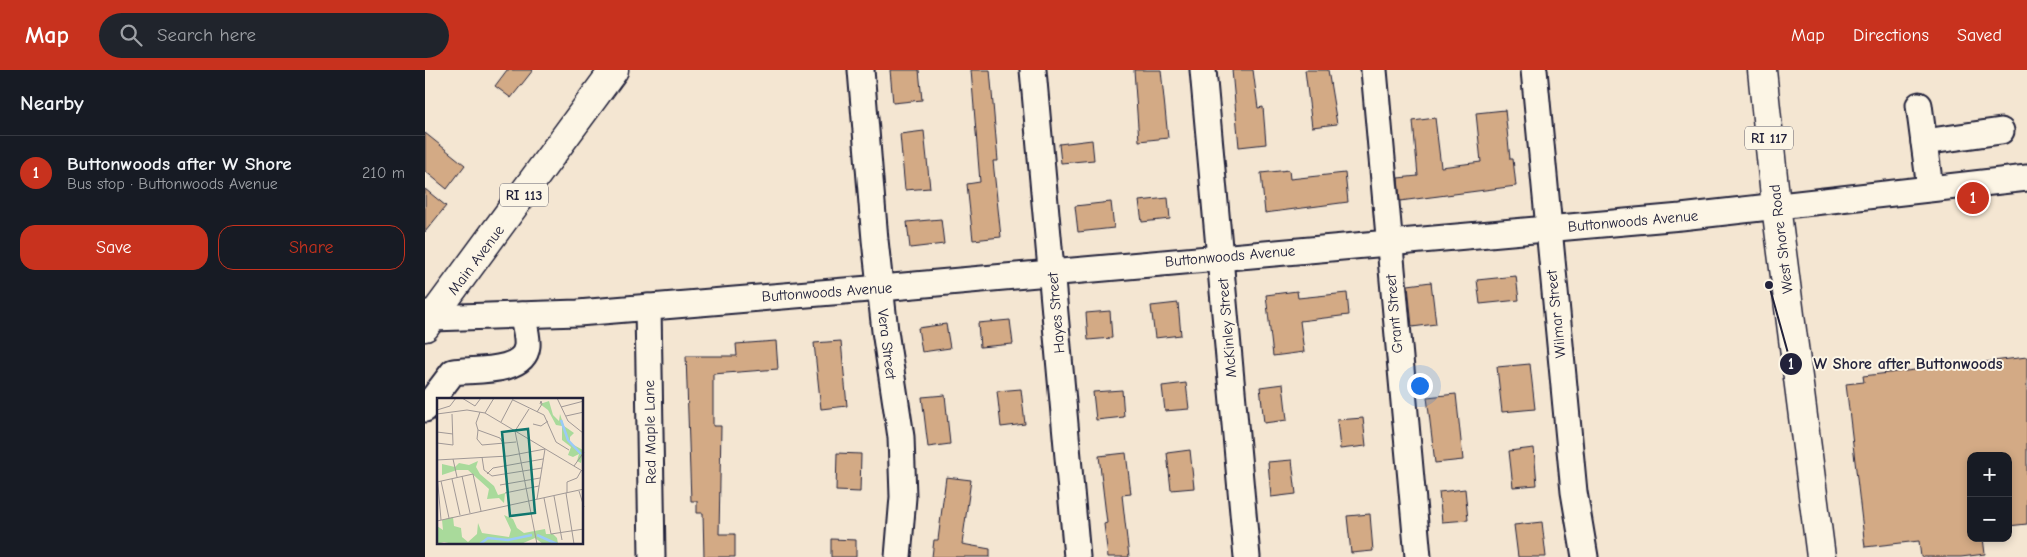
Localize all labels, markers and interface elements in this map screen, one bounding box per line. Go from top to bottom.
search box [99,13,449,58]
text: Map [25,21,69,49]
icon: search [117,21,145,49]
text: Search here [157,24,256,46]
text: Map [1791,25,1825,46]
text: Directions [1853,25,1929,46]
text: Saved [1957,25,2002,46]
text: Nearby [20,91,84,115]
road number: RI 117 [1745,126,1793,150]
text: Buttonwoods after W Shore [67,153,292,175]
text: 1 [33,164,39,182]
text: 210 m [362,164,405,182]
text: Bus stop · Buttonwoods Avenue [67,175,278,193]
pin: 1 [1957,179,1989,217]
street label: West Shore Road [1765,183,1797,295]
road number: RI 113 [500,184,548,206]
street label: Buttonwoods Avenue [1567,206,1699,236]
street label: Main Avenue [444,221,508,298]
button: Save [20,225,208,270]
button: Share [218,225,405,270]
street label: Buttonwoods Avenue [1164,241,1296,271]
street label: Wilmar Street [1542,268,1570,359]
street label: Hayes Street [1043,271,1069,354]
street label: Grant Street [1382,273,1406,354]
street label: McKinley Street [1214,277,1240,379]
street label: Buttonwoods Avenue [761,278,893,306]
street label: Vera Street [874,308,900,381]
callout: W Shore after Buttonwoods [1778,348,2012,379]
text: 1 [1788,355,1794,373]
text: W Shore after Buttonwoods [1813,355,2003,373]
your location [1407,373,1433,399]
street label: Red Maple Lane [640,379,660,484]
inset map [437,398,584,544]
map controls [1967,452,2012,542]
button: + [1967,452,2012,497]
button: − [1967,497,2012,542]

